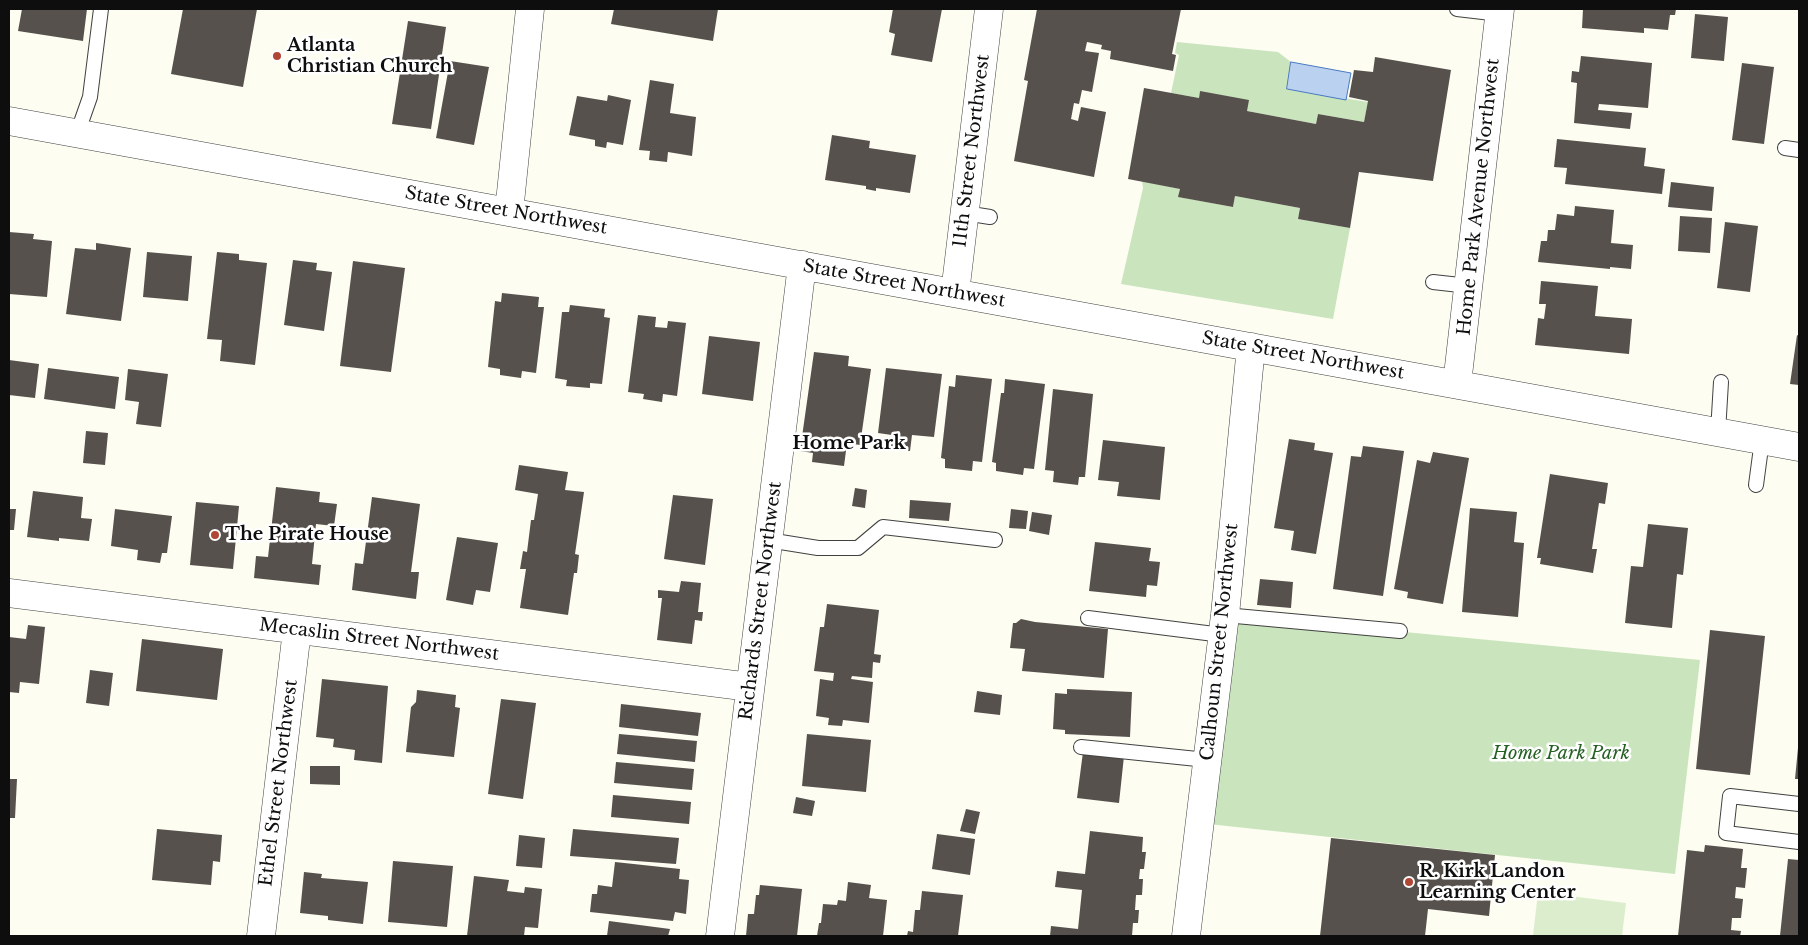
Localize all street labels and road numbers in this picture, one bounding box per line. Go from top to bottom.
street label: 11th Street Northwest [949,53,995,249]
street label: Home Park Avenue Northwest [1454,57,1504,337]
street label: State Street Northwest [403,183,609,239]
street label: State Street Northwest [801,256,1007,312]
street label: State Street Northwest [1200,328,1406,384]
street label: Richards Street Northwest [736,480,786,722]
street label: Calhoun Street Northwest [1197,522,1243,762]
street label: Mecaslin Street Northwest [258,615,500,665]
street label: Ethel Street Northwest [256,678,302,888]

